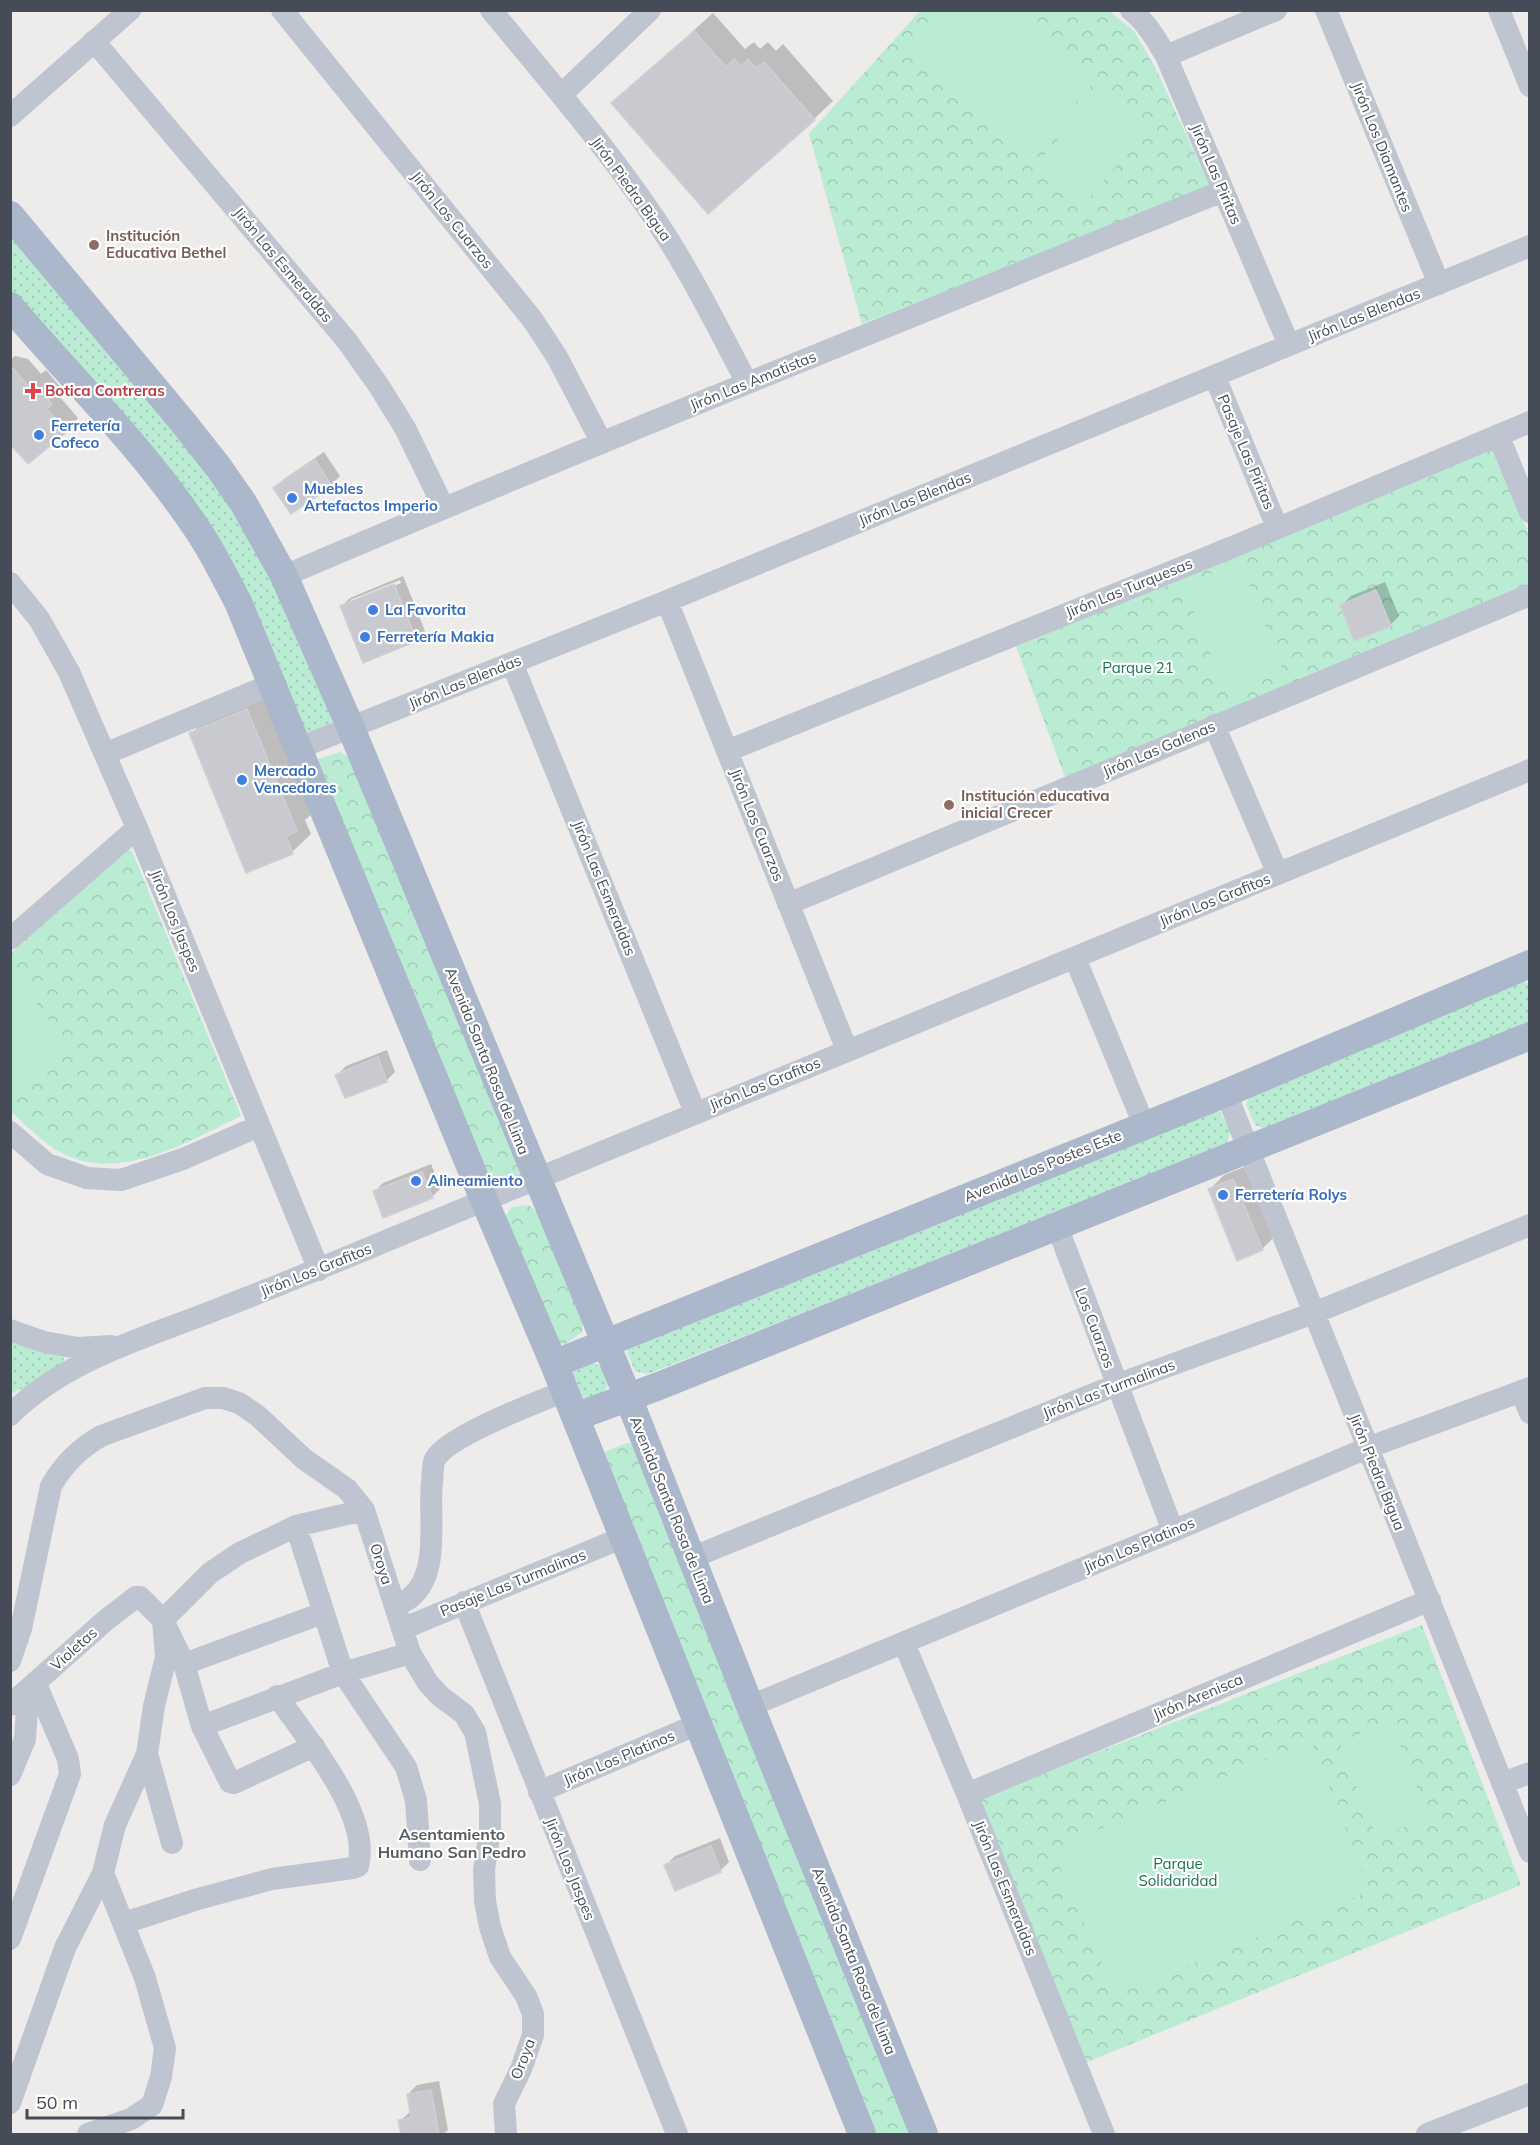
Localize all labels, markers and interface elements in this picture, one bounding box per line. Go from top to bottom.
street label: Jirón Los Diamantes [1348,79,1417,215]
street label: Jirón Las Piritas [1187,121,1246,227]
street label: Jirón Piedra Bigua [587,133,676,245]
street label: Jirón Los Cuarzos [407,167,498,272]
street label: Jirón Las Esmeraldas [230,203,337,326]
place label: Institución Educativa Bethel [106,226,226,262]
marker: Institución Educativa Bethel [87,238,101,252]
street label: Jirón Las Blendas [1305,283,1423,346]
street label: Jirón Las Amatistas [687,346,819,415]
place label: Botica Contreras [45,381,165,400]
marker: Botica Contreras [26,384,40,398]
street label: Pasaje Las Piritas [1214,391,1279,512]
place label: Ferretería Cofeco [51,416,120,452]
marker: Ferretería Cofeco [32,428,46,442]
street label: Jirón Las Blendas [856,467,974,530]
place label: Muebles Artefactos Imperio [304,479,438,515]
marker: Muebles Artefactos Imperio [285,491,299,505]
street label: Jirón Las Turquesas [1063,553,1195,622]
place label: La Favorita [385,600,466,619]
marker: La Favorita [366,603,380,617]
place label: Ferretería Makia [377,627,494,646]
marker: Ferretería Makia [358,630,372,644]
street label: Jirón Las Blendas [406,650,524,713]
park label: Parque 21 [1102,658,1174,677]
street label: Jirón Las Galenas [1100,716,1218,781]
place label: Mercado Vencedores [253,761,336,797]
street label: Jirón Los Cuarzos [726,766,789,884]
marker: Mercado Vencedores [235,773,249,787]
place label: Institución educativa inicial Crecer [961,786,1110,822]
marker: Institución educativa inicial Crecer [942,798,956,812]
street label: Jirón Las Esmeraldas [569,817,640,958]
street label: Jirón Los Jaspes [146,867,205,975]
street label: Jirón Los Grafitos [1156,869,1273,930]
street label: Avenida Santa Rosa de Lima [441,964,534,1157]
street label: Jirón Los Grafitos [706,1053,823,1114]
street label: Avenida Los Postes Este [961,1125,1124,1206]
place label: Alineamiento [428,1171,523,1190]
marker: Alineamiento [409,1174,423,1188]
place label: Ferretería Rolys [1235,1185,1347,1204]
marker: Ferretería Rolys [1216,1188,1230,1202]
street label: Jirón Los Grafitos [257,1239,374,1300]
street label: Los Cuarzos [1071,1285,1120,1371]
street label: Jirón Las Turmalinas [1040,1355,1178,1423]
street label: Jirón Piedra Bigua [1345,1411,1410,1533]
street label: Avenida Santa Rosa de Lima [626,1413,719,1606]
street label: Jirón Los Platinos [1080,1513,1197,1577]
street label: Oroya [366,1541,397,1587]
street label: Pasaje Las Turmalinas [437,1545,589,1620]
street label: Violetas [46,1623,101,1674]
street label: Jirón Arenisca [1150,1669,1246,1724]
street label: Jirón Los Platinos [560,1726,677,1790]
street label: Jirón Los Jaspes [541,1815,600,1923]
street label: Jirón Las Esmeraldas [970,1817,1041,1958]
district label: Asentamiento Humano San Pedro [378,1824,526,1862]
park label: Parque Solidaridad [1138,1854,1218,1890]
street label: Avenida Santa Rosa de Lima [808,1864,901,2057]
street label: Oroya [506,2036,539,2082]
scale bar [27,2082,183,2120]
text: 50 m [36,2091,78,2114]

